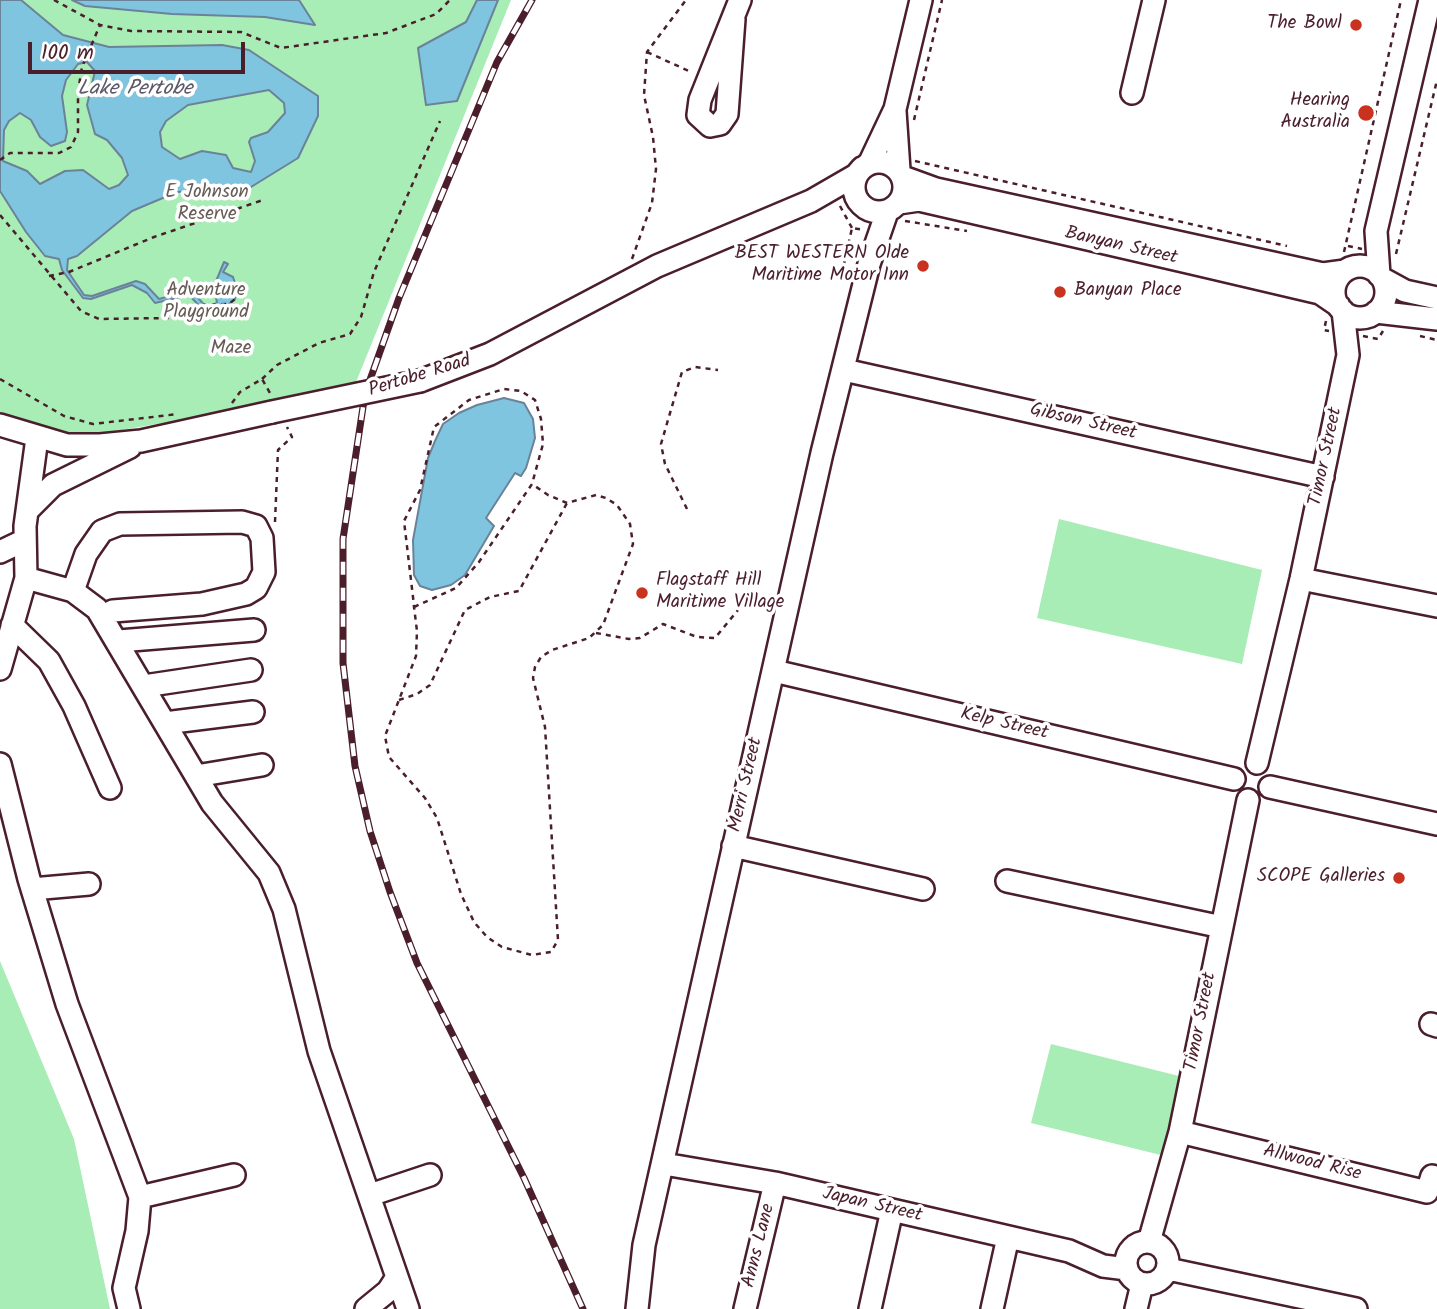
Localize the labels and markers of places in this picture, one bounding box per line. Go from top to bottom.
place label: The Bowl [1267,14,1342,36]
marker: The Bowl [1348,17,1364,33]
place label: Hearing Australia [1281,91,1350,135]
marker: Hearing Australia [1356,103,1376,123]
place label: BEST WESTERN Olde Maritime Motor Inn [735,244,909,288]
marker: BEST WESTERN Olde Maritime Motor Inn [915,258,931,274]
place label: Banyan Place [1074,281,1182,303]
marker: Banyan Place [1052,284,1068,300]
place label: Flagstaff Hill Maritime Village [656,571,784,615]
marker: Flagstaff Hill Maritime Village [634,585,650,601]
place label: SCOPE Galleries [1257,867,1385,889]
marker: SCOPE Galleries [1391,870,1407,886]

